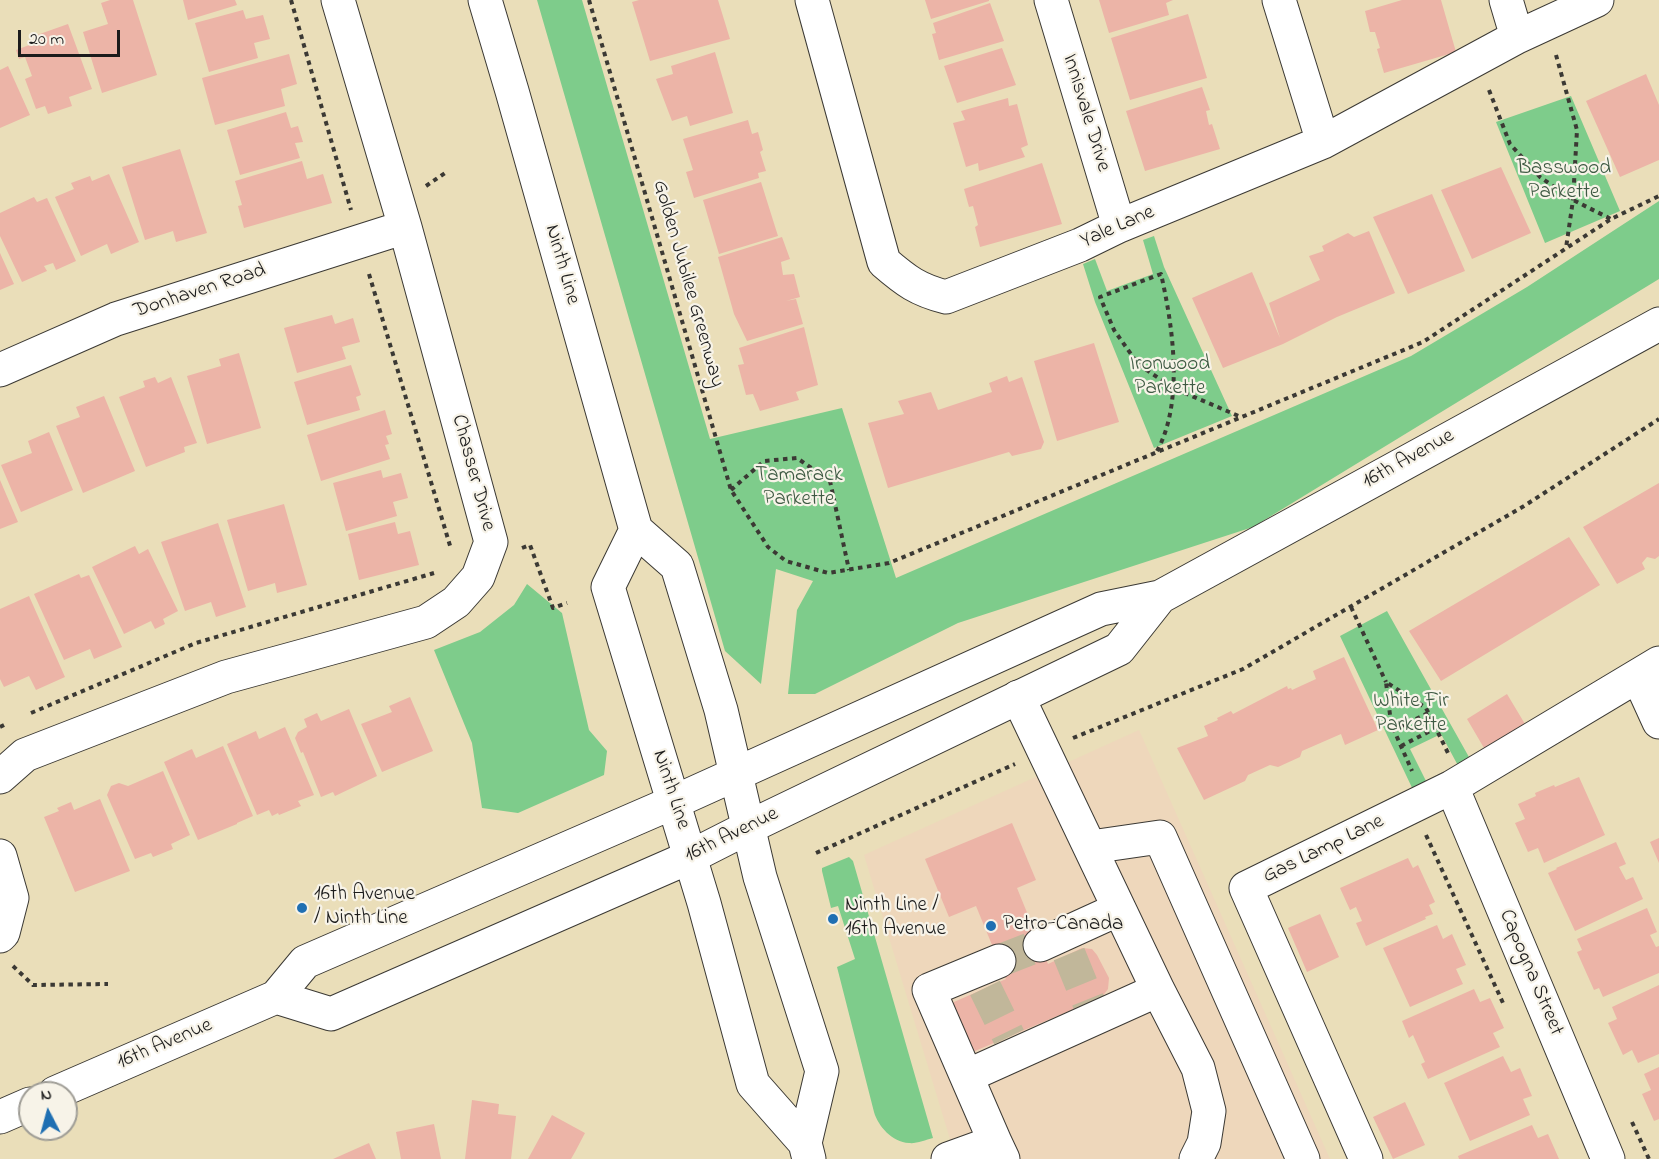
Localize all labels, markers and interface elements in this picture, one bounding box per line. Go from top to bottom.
scale bar [21,18,123,56]
text: 20 m [29,27,64,53]
street label: Innisvale Drive [1055,51,1115,175]
park label: Basswood Parkette [1517,157,1611,207]
street label: Golden Jubilee Greenway [645,178,729,390]
street label: Yale Lane [1077,201,1159,255]
street label: Ninth Line [538,222,584,308]
street label: Donhaven Road [131,259,269,325]
park label: Ironwood Parkette [1130,353,1210,403]
street label: Chasser Drive [444,412,500,534]
street label: 16th Avenue [1359,424,1459,496]
park label: Tamarack Parkette [755,464,843,514]
park label: White Fir Parkette [1373,690,1449,740]
street label: Ninth Line [645,747,695,833]
street label: 16th Avenue [681,803,783,869]
street label: Gas Lamp Lane [1259,810,1389,890]
place label: 16th Avenue / Ninth Line [314,883,415,933]
place label: Ninth Line / 16th Avenue [845,894,946,944]
marker: 16th Avenue / Ninth Line [295,901,309,915]
street label: Capogna Street [1492,906,1568,1040]
marker: Ninth Line / 16th Avenue [826,912,840,926]
place label: Petro-Canada [1003,913,1123,939]
marker: Petro-Canada [984,919,998,933]
street label: 16th Avenue [114,1014,216,1076]
north arrow [18,1081,78,1141]
text: N [40,1083,53,1108]

